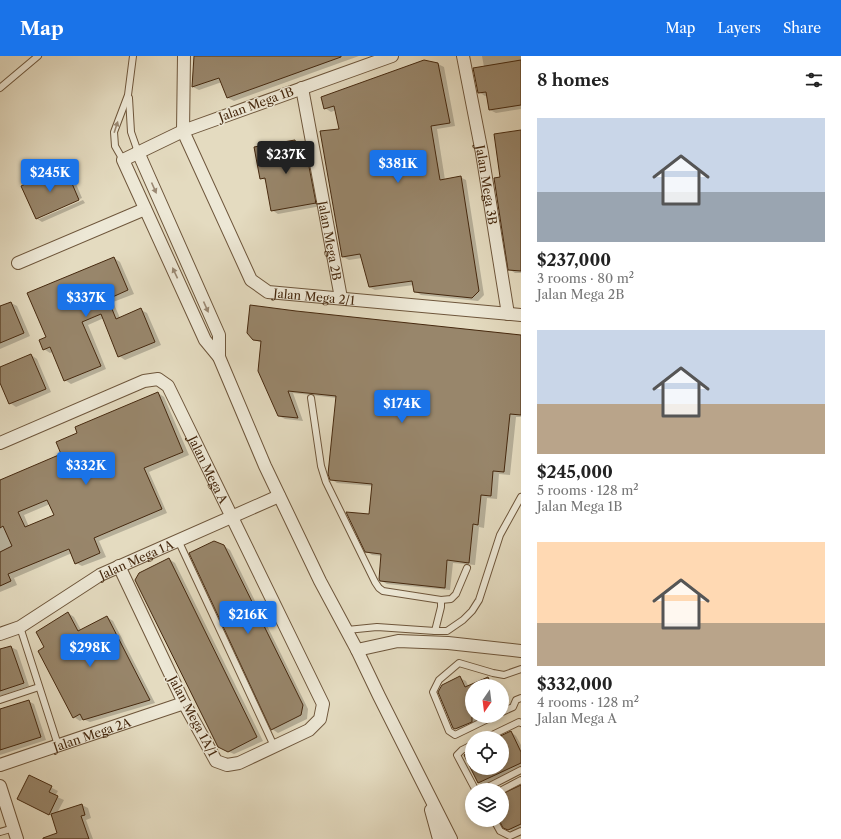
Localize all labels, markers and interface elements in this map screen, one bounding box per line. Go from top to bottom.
text: Map [20,17,64,40]
text: Map [665,19,695,37]
text: Layers [717,19,761,37]
text: Share [783,19,821,37]
icon: filters [803,69,825,91]
text: 8 homes [537,70,609,90]
street label: Jalan Mega 1B [215,83,296,125]
one-way arrow [114,121,120,133]
pin: $237K [258,141,314,175]
street label: Jalan Mega 3B [473,142,501,226]
icon: home [645,144,717,216]
text: $237K [266,146,306,162]
pin: $381K [370,150,426,184]
text: $381K [379,155,417,171]
pin: $245K [22,159,78,193]
text: $245K [30,164,70,180]
one-way arrow [151,182,157,194]
street label: Jalan Mega 2B [315,197,345,281]
text: $237,000 [537,250,611,270]
one-way arrow [171,267,177,279]
text: 3 rooms · 80 m² [537,270,634,286]
pin: $337K [58,284,114,318]
street label: Jalan Mega 2/1 [271,285,356,307]
text: Jalan Mega 2B [537,286,624,302]
text: $337K [66,289,106,305]
one-way arrow [203,301,210,313]
icon: home [645,356,717,428]
pin: $174K [374,390,430,424]
text: $174K [383,395,421,411]
street label: Jalan Mega A [185,431,232,507]
pin: $332K [58,452,114,486]
text: $332K [66,457,106,473]
text: $245,000 [537,462,613,482]
text: 5 rooms · 128 m² [537,482,639,498]
text: Jalan Mega 1B [537,498,622,514]
street label: Jalan Mega 1A [95,536,177,583]
icon: home [645,568,717,640]
pin: $216K [220,601,276,635]
text: $216K [229,606,267,622]
pin: $298K [62,634,118,668]
text: $298K [69,639,111,655]
street label: Jalan Mega 1A/1 [165,671,221,759]
text: $332,000 [537,674,613,694]
north arrow [465,679,509,723]
map controls [465,679,509,827]
text: 4 rooms · 128 m² [537,694,639,710]
text: Jalan Mega A [537,710,617,726]
street label: Jalan Mega 2A [49,714,134,755]
button: locate [465,731,509,775]
button: layers [465,783,509,827]

